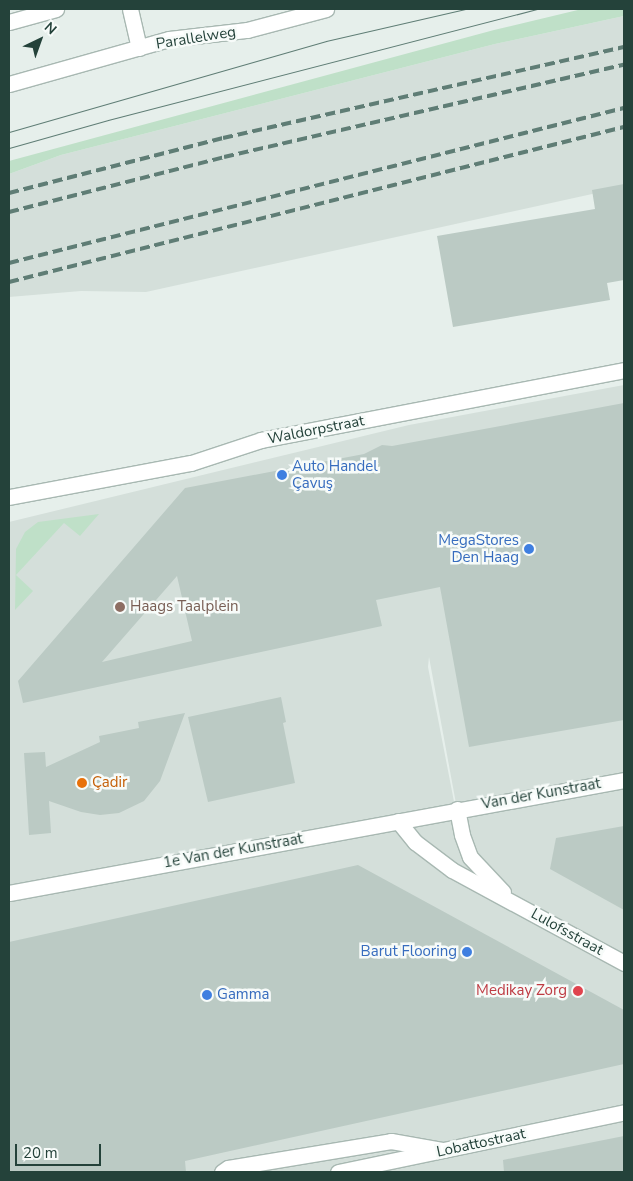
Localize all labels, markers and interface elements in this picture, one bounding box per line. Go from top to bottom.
north arrow [15,15,65,65]
text: N [40,18,61,39]
street label: Parallelweg [155,23,237,53]
street label: Waldorpstraat [266,412,366,448]
place label: Auto Handel Çavuş [292,457,378,492]
marker: Auto Handel Çavuş [276,469,288,481]
place label: MegaStores Den Haag [438,531,519,566]
marker: MegaStores Den Haag [523,543,535,555]
place label: Haags Taalplein [130,598,238,616]
marker: Haags Taalplein [114,601,126,613]
place label: Çadir [92,774,127,792]
street label: Van der Kunstraat [480,775,602,813]
marker: Çadir [76,777,88,789]
street label: 1e Van der Kunstraat [162,830,304,872]
street label: Lulofsstraat [528,905,606,959]
place label: Barut Flooring [361,943,457,961]
marker: Barut Flooring [461,946,473,958]
place label: Medikay Zorg [476,982,567,1000]
marker: Medikay Zorg [571,984,585,998]
place label: Gamma [217,986,269,1004]
marker: Gamma [201,989,213,1001]
street label: Lobattostraat [435,1125,527,1161]
scale bar [18,1134,104,1166]
text: 20 m [23,1143,58,1163]

